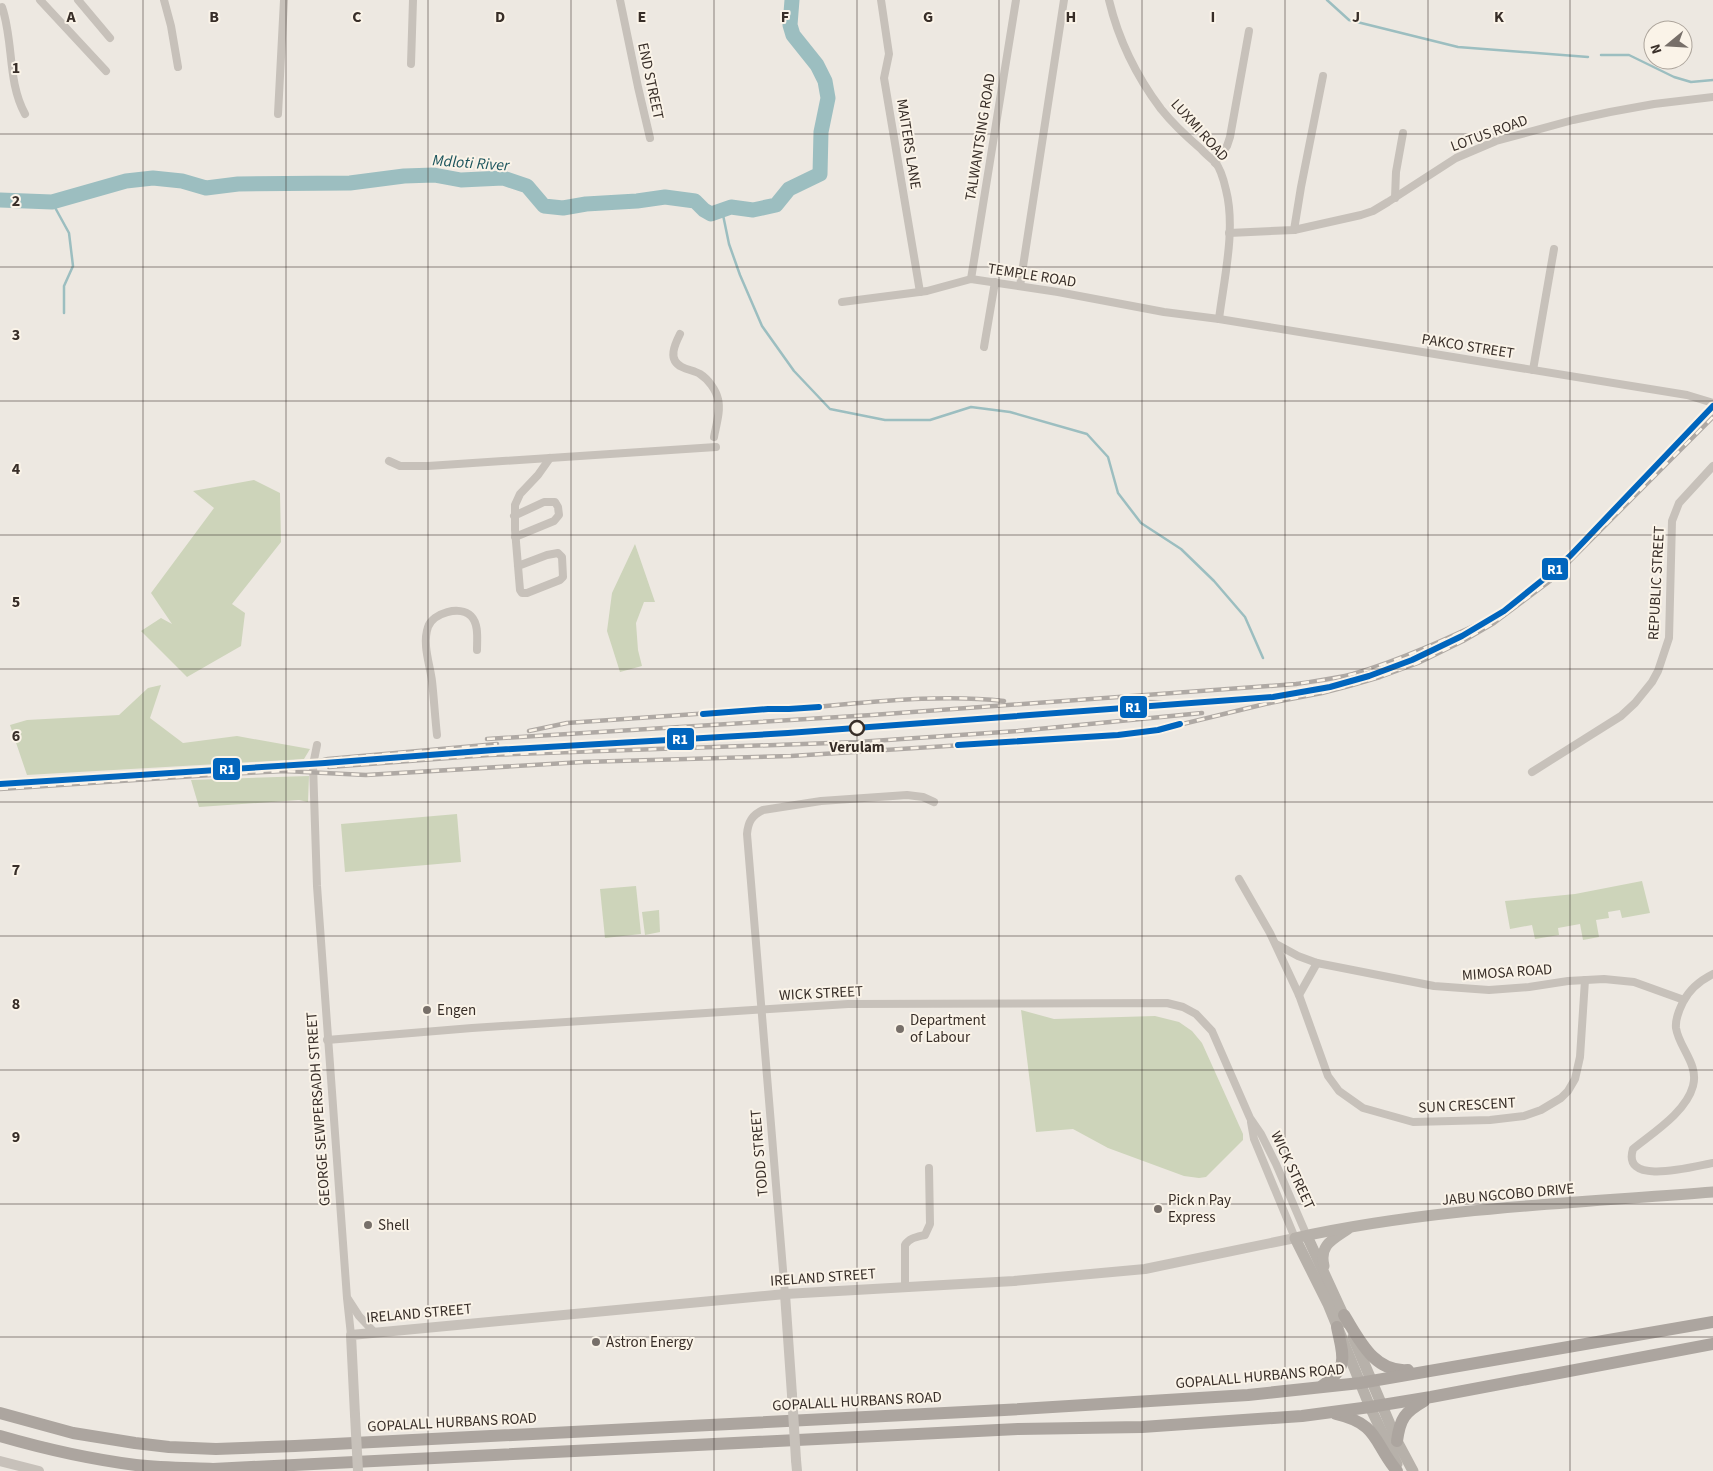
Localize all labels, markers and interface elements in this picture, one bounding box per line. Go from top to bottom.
text: A [65,6,76,28]
text: B [209,6,219,28]
text: C [352,6,362,28]
text: D [495,6,505,28]
text: E [638,6,646,28]
text: F [781,6,789,28]
text: G [923,6,933,28]
text: H [1066,6,1076,28]
text: I [1211,6,1215,28]
text: J [1352,6,1360,28]
text: K [1494,6,1504,28]
north arrow [1643,20,1693,70]
street label: END STREET [632,41,669,121]
text: N [1646,41,1668,56]
text: 1 [12,57,20,79]
street label: TALWANTSING ROAD [960,72,1001,202]
street label: LUXMI ROAD [1166,94,1233,166]
street label: MAITERS LANE [891,97,926,191]
street label: LOTUS ROAD [1448,110,1531,157]
water label: Mdloti River [432,149,512,177]
text: 2 [12,190,20,212]
street label: TEMPLE ROAD [986,258,1078,293]
text: 3 [12,324,20,346]
street label: PAKCO STREET [1420,329,1516,364]
text: 4 [12,458,21,480]
street label: REPUBLIC STREET [1643,525,1670,641]
line badge: R1 [1541,557,1569,581]
text: R1 [1547,560,1563,580]
text: 5 [12,591,20,613]
line badge: R1 [1119,695,1148,719]
text: R1 [1125,698,1141,718]
marker: Verulam [849,720,865,736]
text: 6 [12,725,20,747]
line badge: R1 [666,727,695,751]
text: R1 [672,730,688,750]
place label: Verulam [828,737,885,758]
line badge: R1 [212,757,241,781]
text: R1 [219,760,235,780]
text: 7 [12,859,20,881]
street label: MIMOSA ROAD [1461,959,1553,986]
street label: WICK STREET [778,981,864,1006]
text: 8 [12,993,20,1015]
place label: Engen [437,1000,476,1021]
marker: Engen [421,1004,433,1016]
place label: Department of Labour [910,1010,986,1048]
street label: GEORGE SEWPERSADH STREET [301,1011,336,1207]
marker: Department of Labour [894,1023,906,1035]
street label: SUN CRESCENT [1418,1092,1516,1119]
street label: TODD STREET [745,1109,774,1197]
text: 9 [12,1126,20,1148]
street label: WICK STREET [1265,1128,1320,1213]
street label: JABU NGCOBO DRIVE [1441,1178,1575,1211]
place label: Pick n Pay Express [1168,1190,1231,1228]
marker: Pick n Pay Express [1152,1203,1164,1215]
place label: Shell [378,1215,409,1236]
marker: Shell [362,1219,374,1231]
street label: IRELAND STREET [769,1263,877,1292]
street label: IRELAND STREET [365,1298,473,1329]
place label: Astron Energy [606,1332,693,1353]
marker: Astron Energy [590,1336,602,1348]
street label: GOPALALL HURBANS ROAD [1175,1359,1345,1394]
street label: GOPALALL HURBANS ROAD [772,1387,942,1416]
street label: GOPALALL HURBANS ROAD [367,1408,537,1437]

